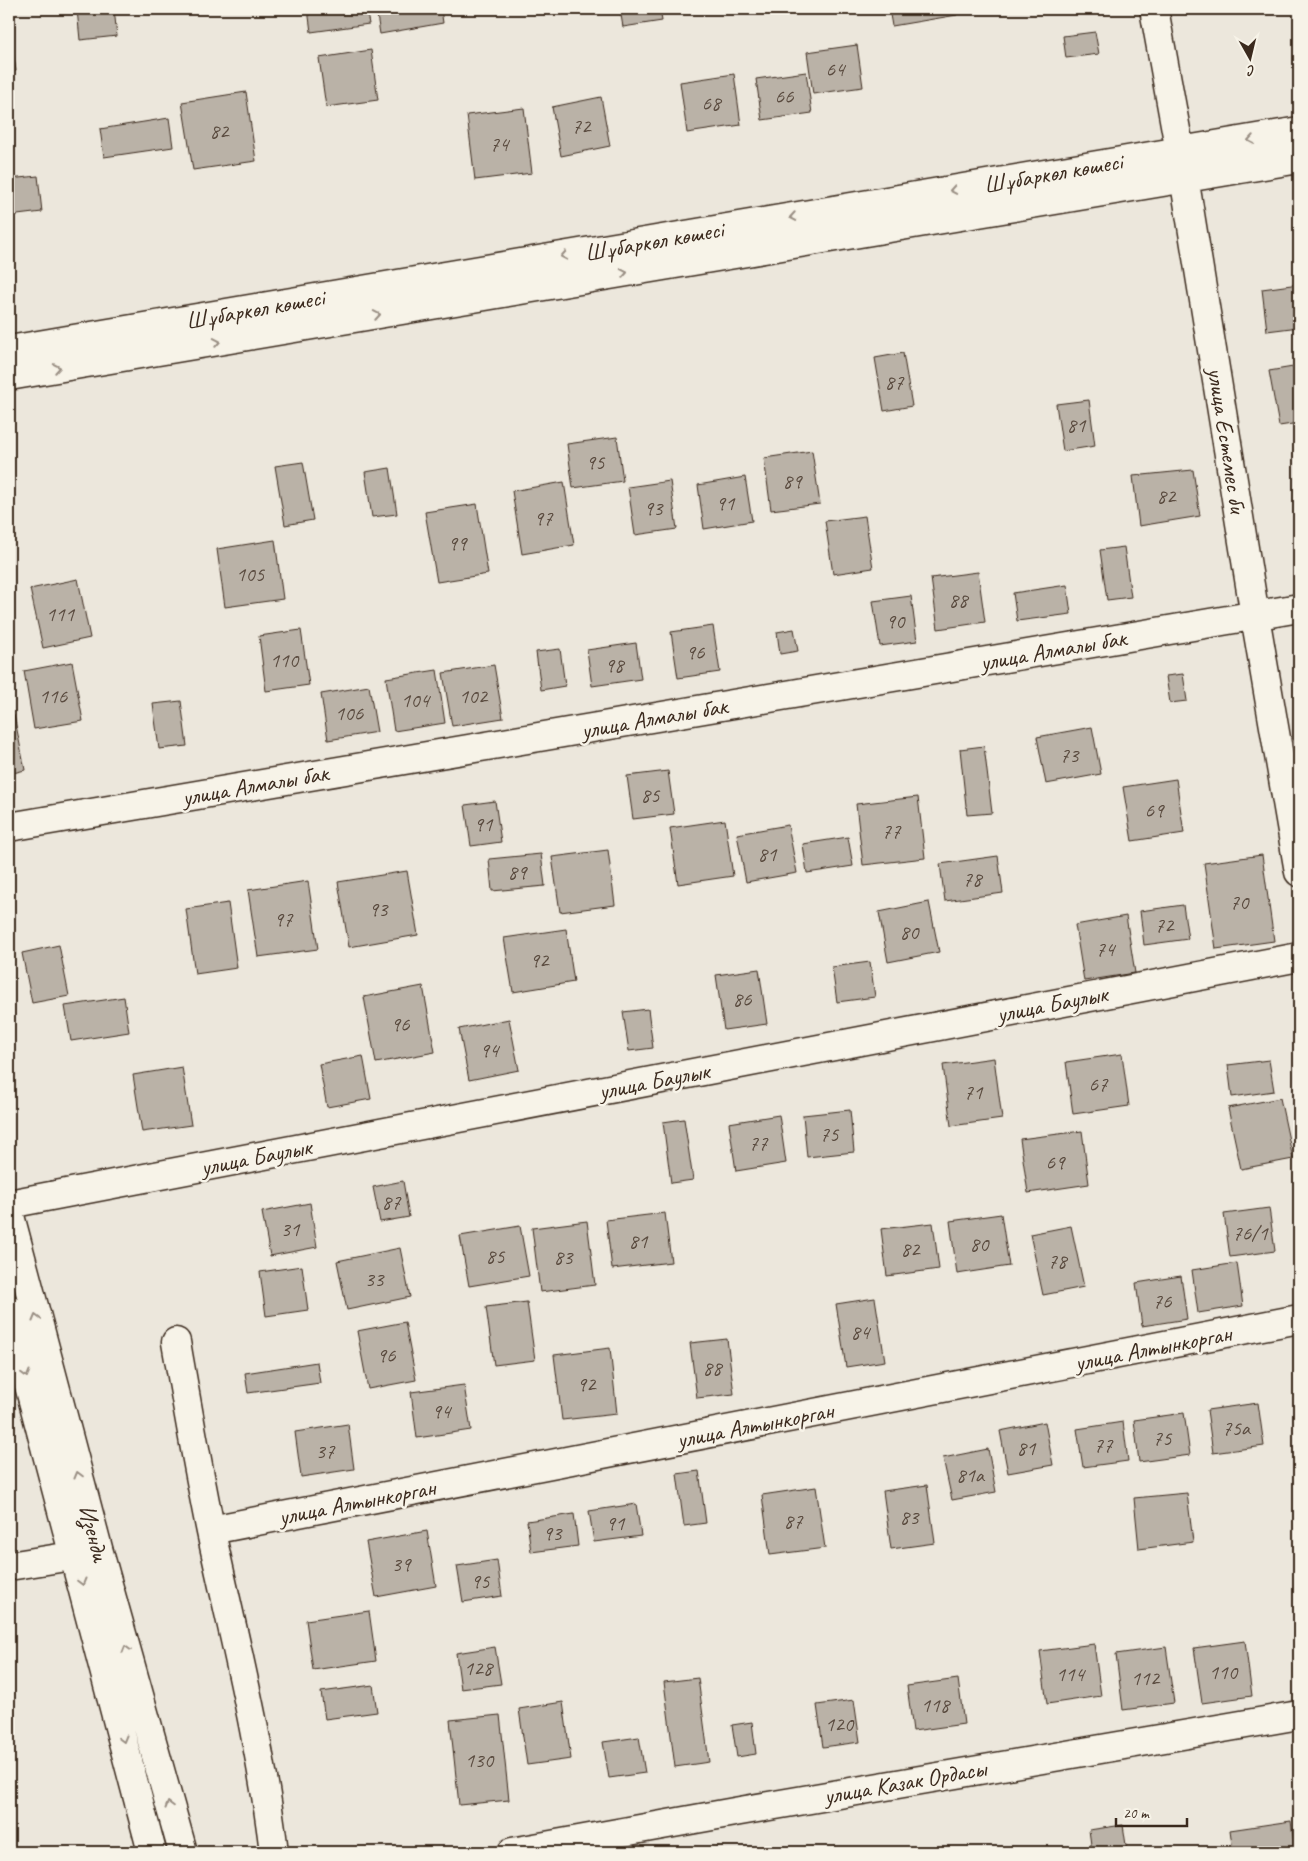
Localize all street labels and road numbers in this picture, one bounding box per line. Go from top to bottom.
street label: Шұбаркөл көшесі [981,146,1127,200]
street label: Шұбаркөл көшесі [582,214,728,268]
street label: Шұбаркөл көшесі [183,282,329,336]
street label: улица Естемес би [1200,363,1254,517]
street label: улица Алмалы бак [976,622,1131,678]
street label: улица Алмалы бак [577,690,732,746]
street label: улица Алмалы бак [178,757,333,813]
street label: улица Баулык [992,978,1112,1030]
street label: улица Баулык [594,1055,714,1107]
street label: улица Баулык [196,1131,316,1183]
street label: улица Алтынкорган [1070,1318,1235,1378]
street label: улица Алтынкорган [672,1395,837,1455]
street label: улица Алтынкорган [274,1472,439,1532]
street label: Изенди [71,1501,116,1566]
street label: улица Казак Ордасы [820,1753,991,1811]

